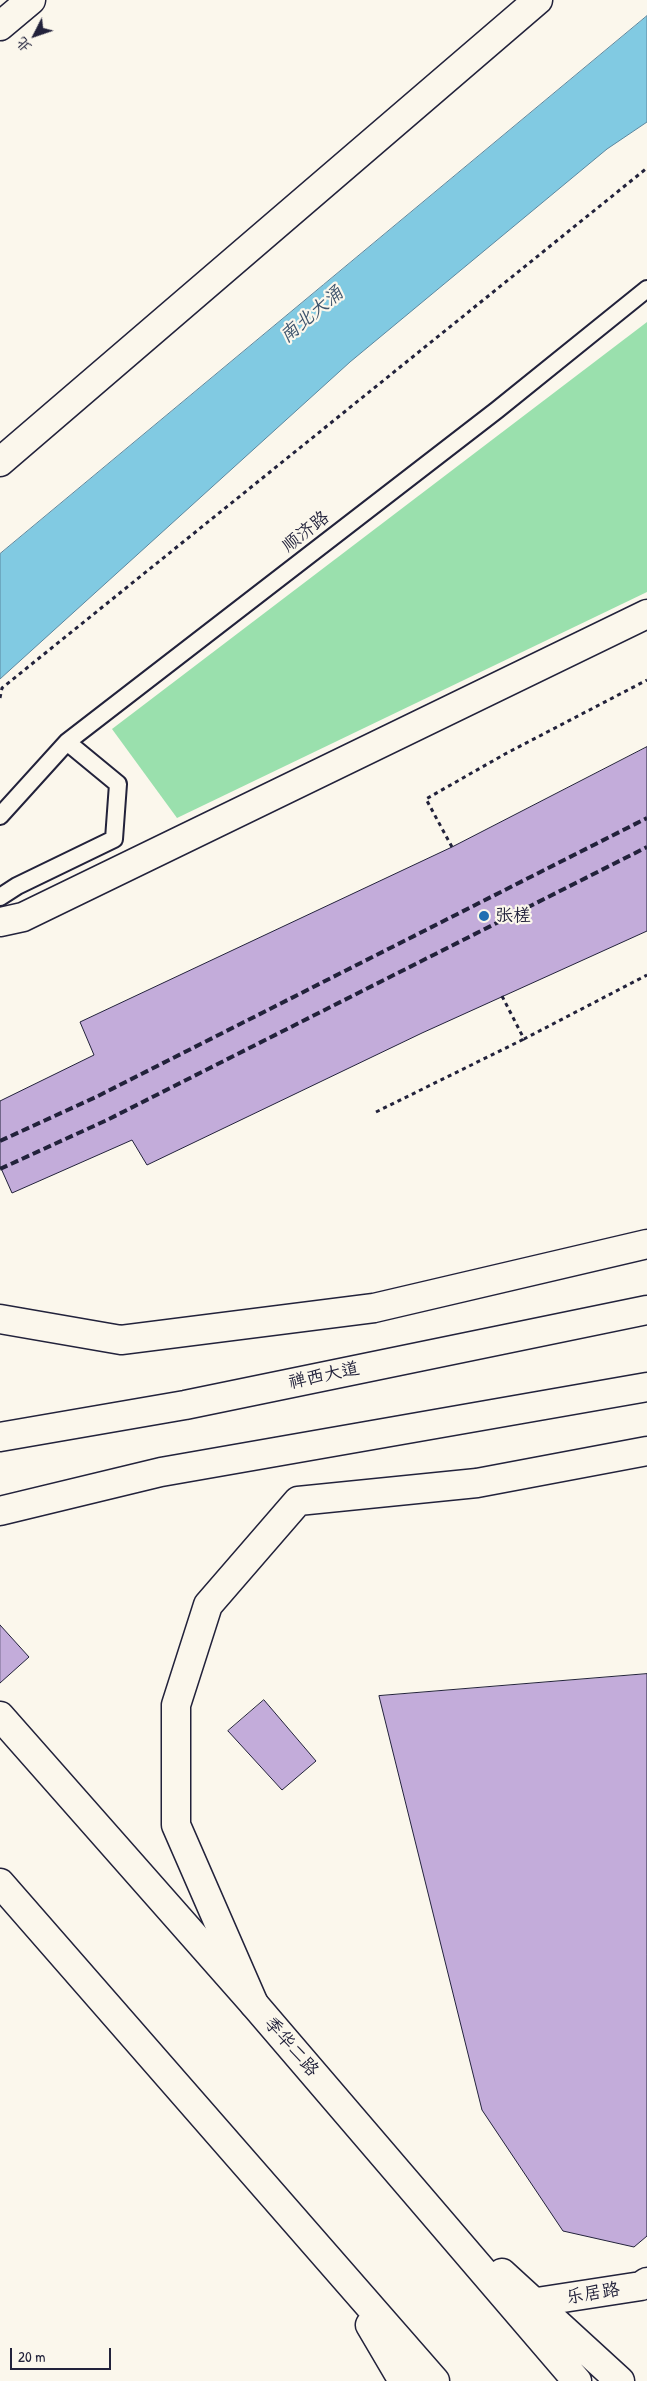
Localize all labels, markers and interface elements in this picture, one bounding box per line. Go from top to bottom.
north arrow [10,10,60,60]
text: 北 [12,34,35,57]
water label: 南北大涌 [276,282,348,348]
street label: 顺济路 [278,507,334,557]
place label: 张槎 [495,905,531,927]
marker: 张槎 [477,909,491,923]
street label: 禅西大道 [287,1358,361,1394]
street label: 季华二路 [259,2013,323,2081]
street label: 乐居路 [565,2279,621,2309]
scale bar [12,2338,114,2370]
text: 20 m [18,2346,45,2367]

